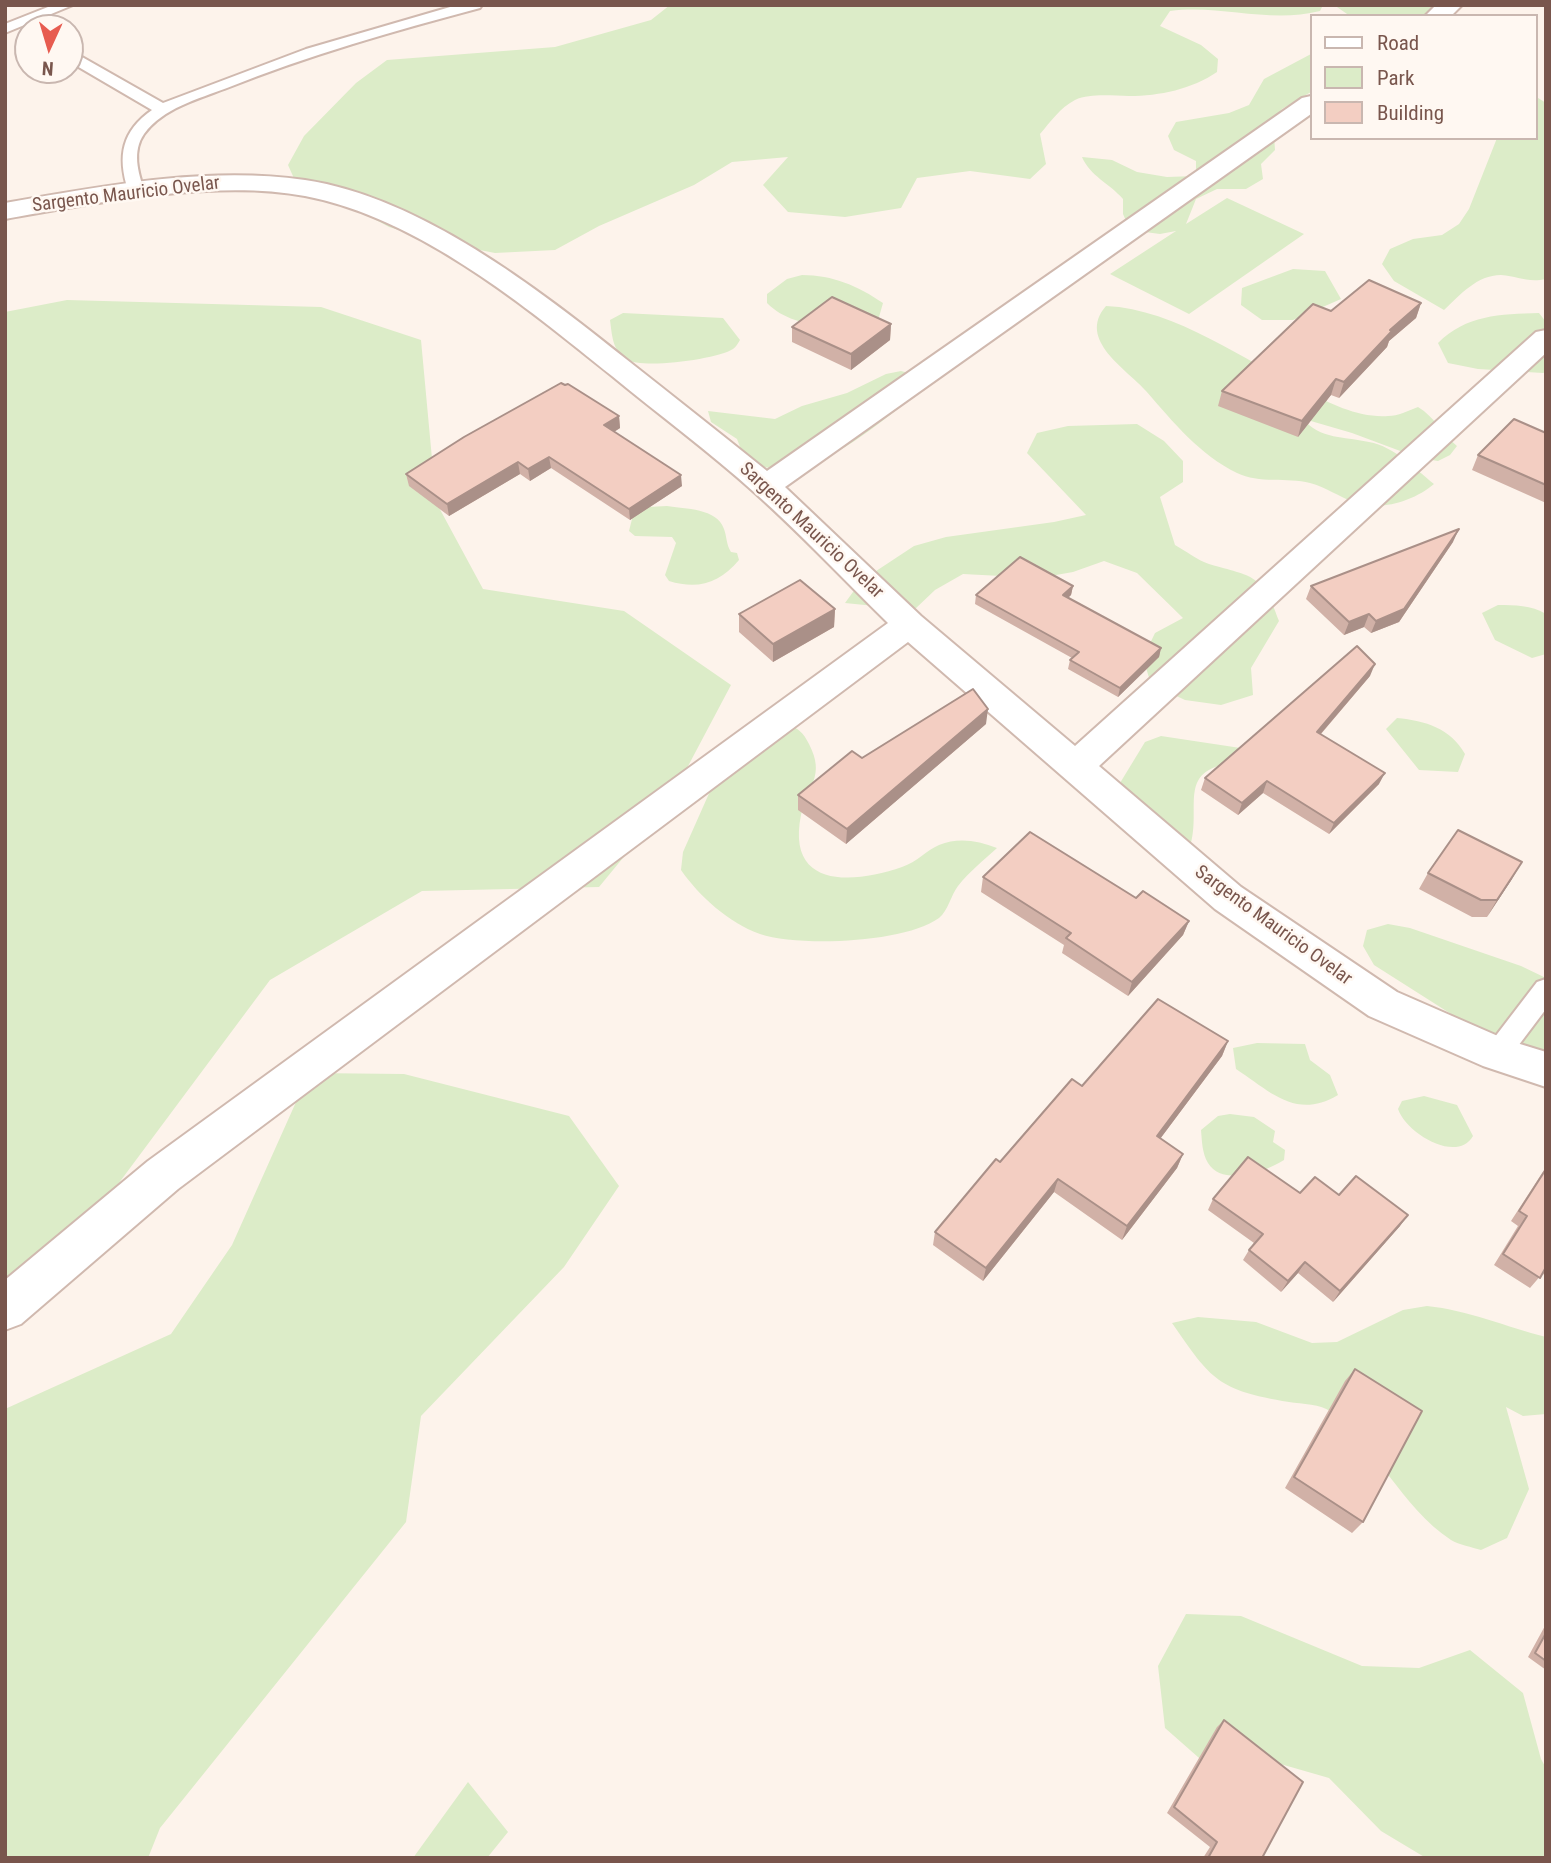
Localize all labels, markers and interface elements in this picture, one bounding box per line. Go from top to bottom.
north arrow [14,14,84,84]
legend [1310,14,1537,140]
text: Road [1377,31,1419,55]
text: N [41,57,54,80]
text: Park [1377,66,1414,90]
text: Building [1377,101,1444,125]
street label: Sargento Mauricio Ovelar [31,172,221,218]
street label: Sargento Mauricio Ovelar [734,458,888,604]
street label: Sargento Mauricio Ovelar [1190,861,1356,991]

